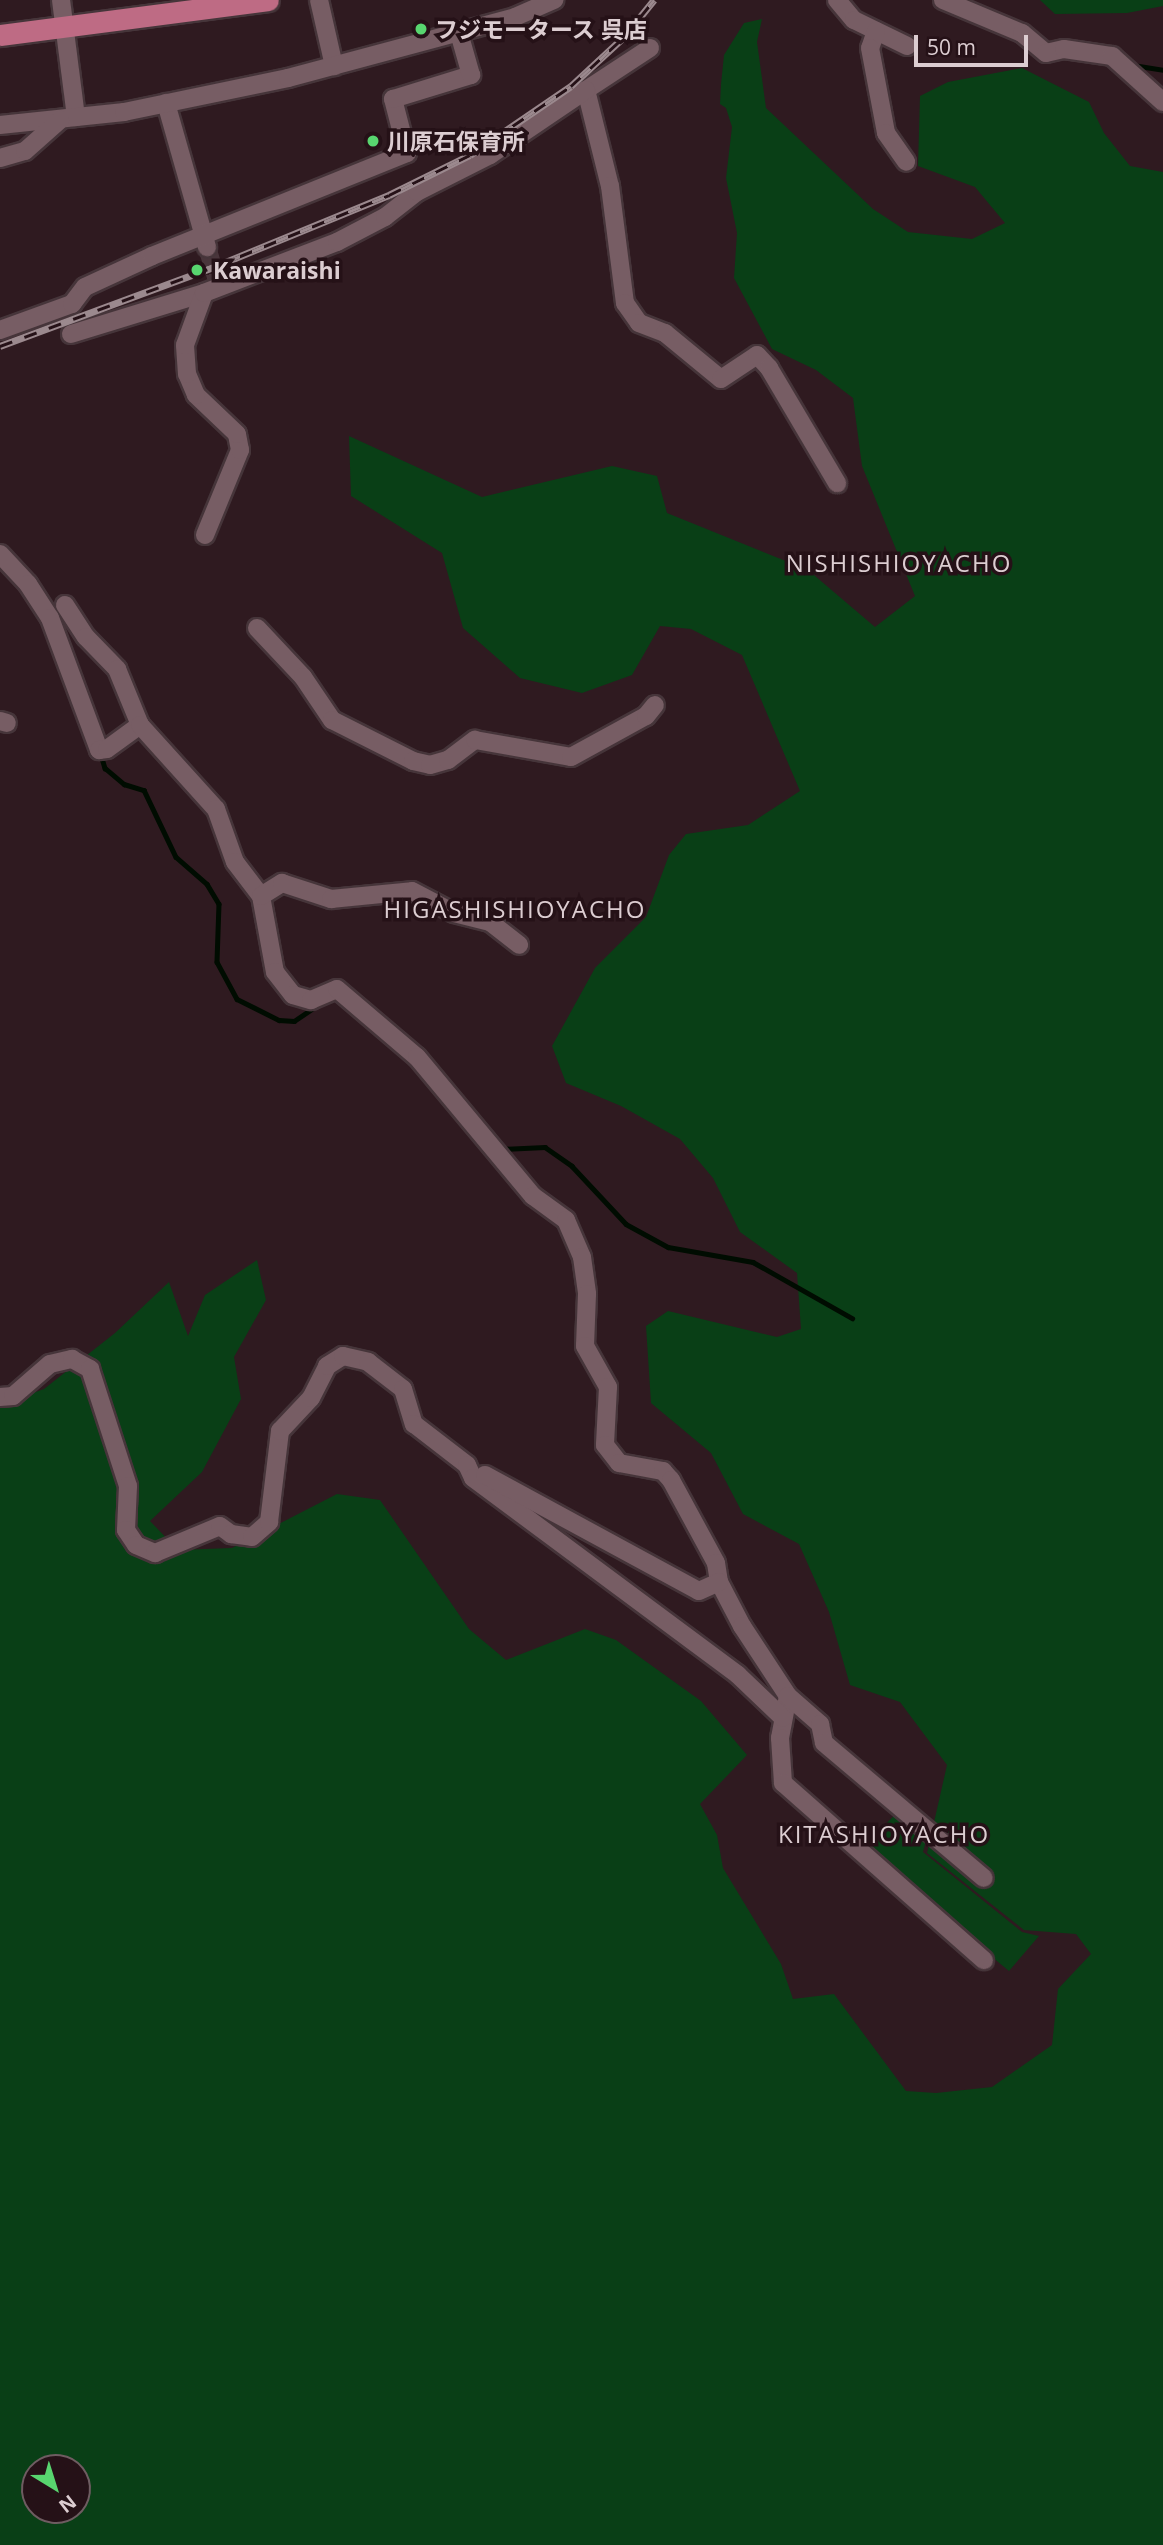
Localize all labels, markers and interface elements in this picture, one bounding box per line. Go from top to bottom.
place label: フジモータース 呉店 [435,15,648,43]
marker: フジモータース 呉店 [413,21,429,37]
scale bar [918,21,1032,65]
text: 50 m [927,33,976,61]
place label: 川原石保育所 [387,127,525,155]
marker: 川原石保育所 [365,133,381,149]
place label: Kawaraishi [213,256,341,284]
marker: Kawaraishi [187,260,207,280]
district label: NISHISHIOYACHO [787,549,1011,577]
district label: HIGASHISHIOYACHO [386,895,644,923]
district label: KITASHIOYACHO [780,1820,988,1848]
north arrow [21,2454,91,2524]
text: N [54,2489,82,2519]

